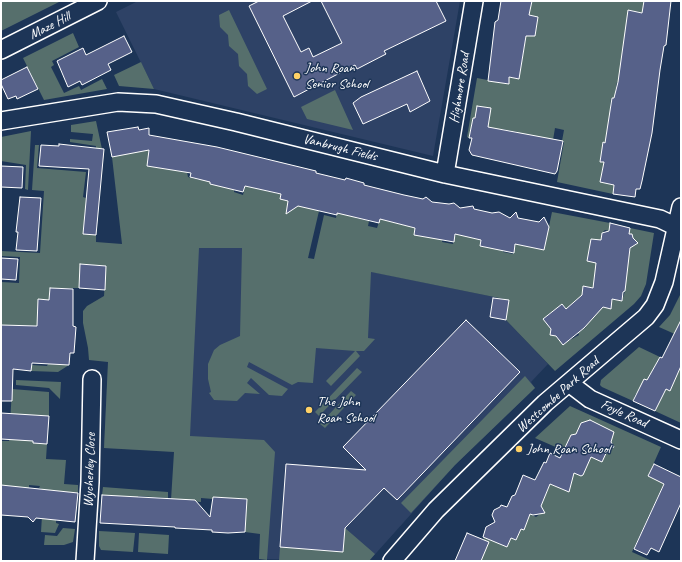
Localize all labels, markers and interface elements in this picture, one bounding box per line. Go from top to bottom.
street label: Maze Hill [27,9,73,43]
street label: Highmore Road [446,52,474,124]
place label: John Roan Senior School [305,60,368,92]
marker: John Roan Senior School [292,71,302,81]
street label: Vanbrugh Fields [301,131,379,165]
street label: Westcombe Park Road [513,354,603,436]
place label: The John Roan School [317,394,375,426]
street label: Foyle Road [598,396,650,432]
marker: The John Roan School [304,405,314,415]
street label: Wycherley Close [80,433,100,507]
place label: John Roan School [527,441,610,457]
marker: John Roan School [514,444,524,454]

